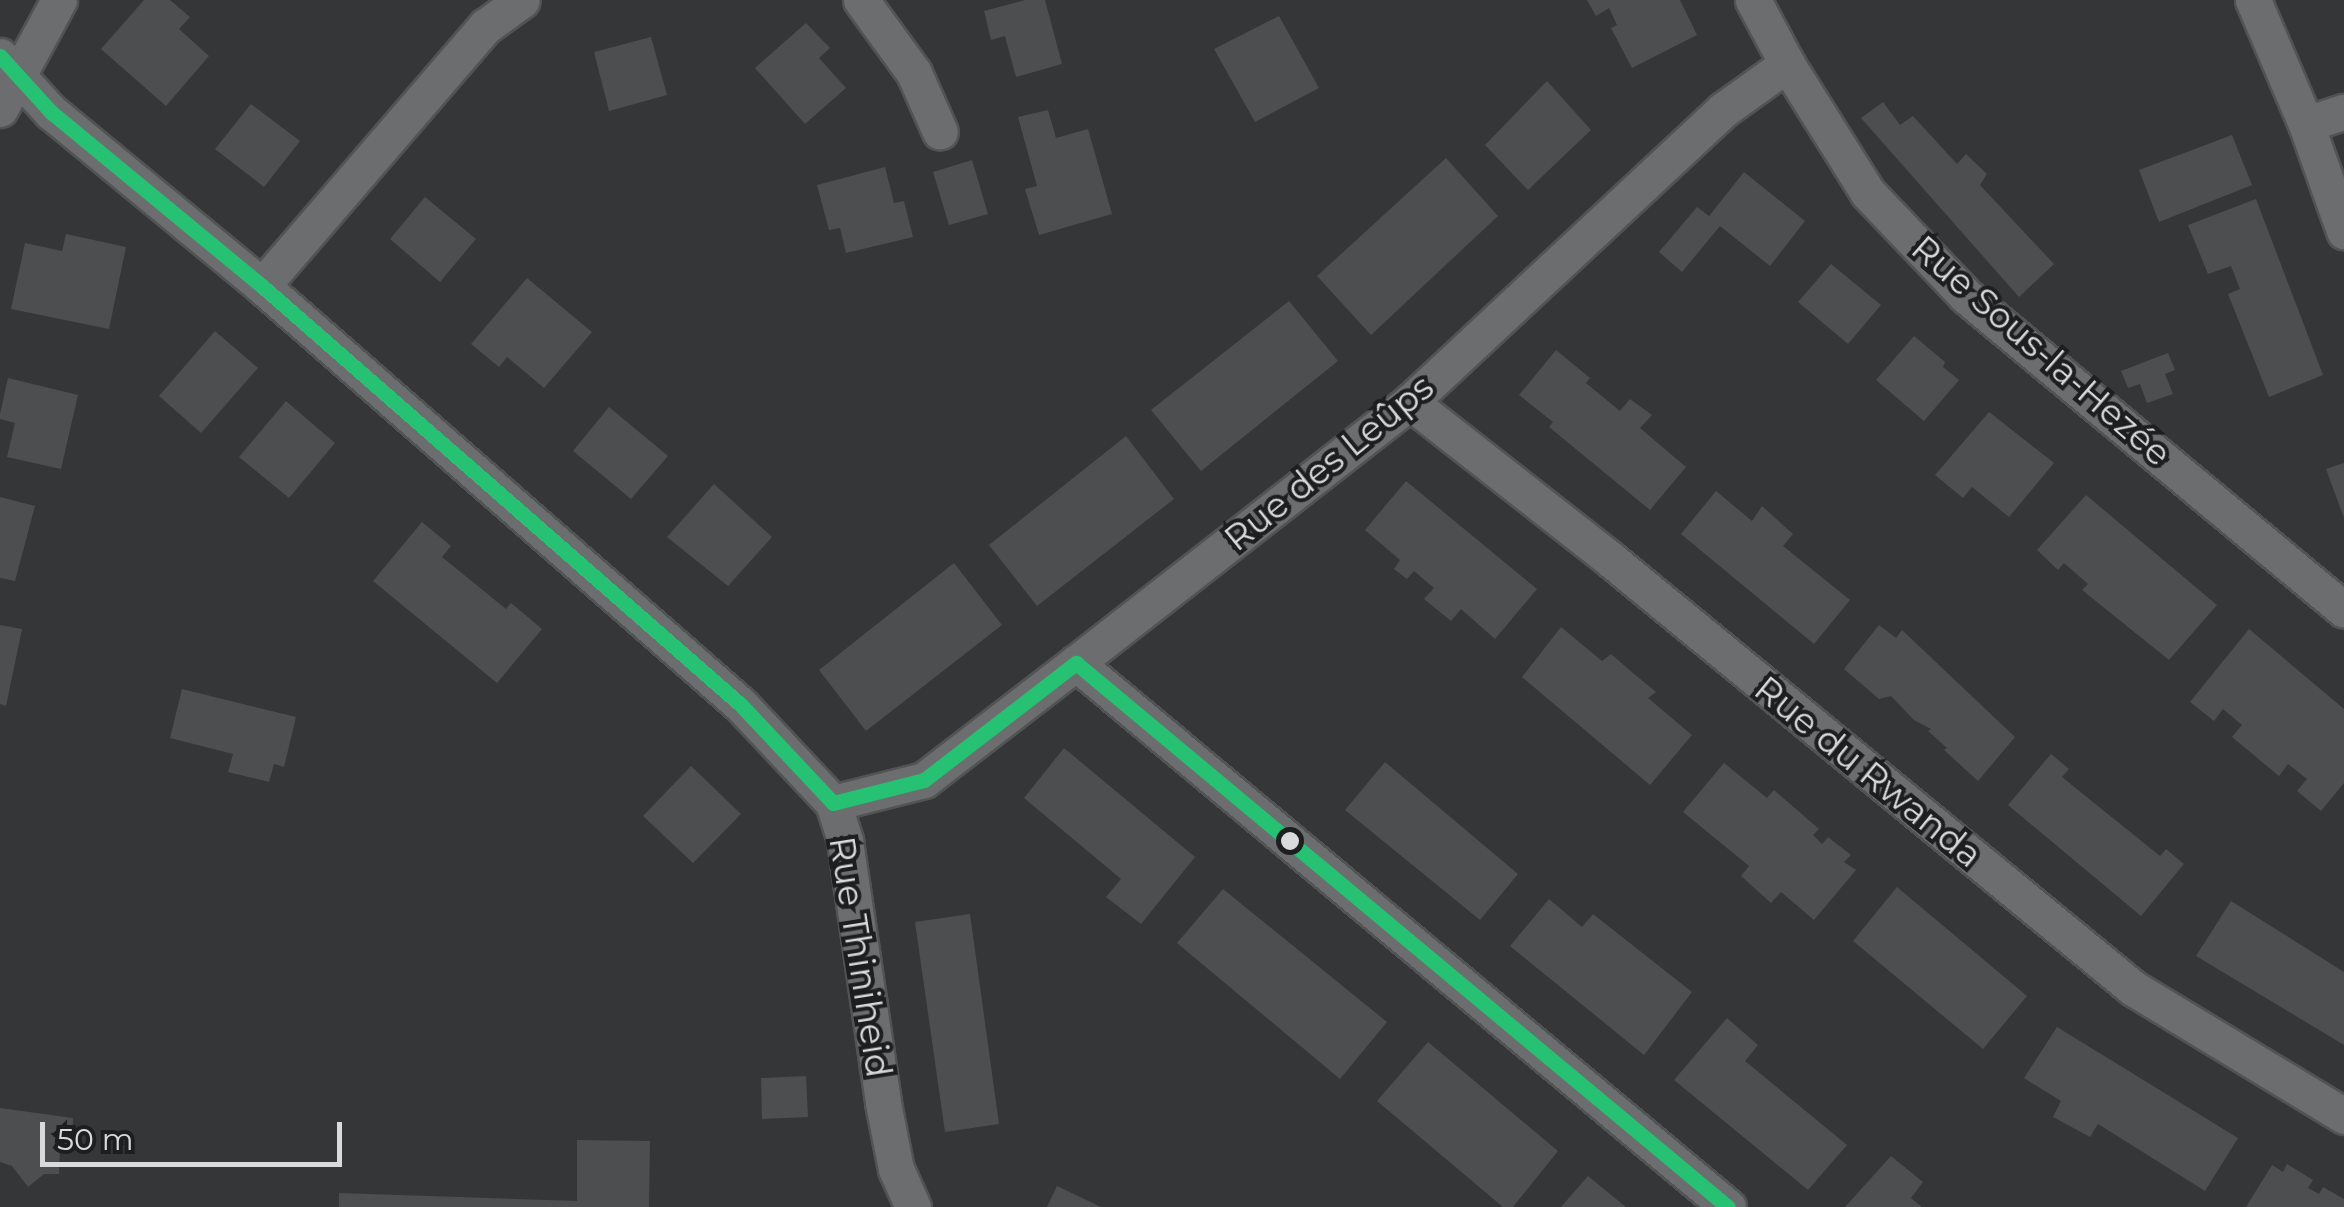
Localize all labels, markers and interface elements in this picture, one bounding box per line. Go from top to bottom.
street label: Rue Sous-la-Hezée [1903,227,2179,475]
street label: Rue des Leûps [1216,366,1442,560]
street label: Rue du Rwanda [1746,668,1990,876]
unlabelled marker [1280,831,1300,851]
street label: Rue Thiniheid [820,834,900,1080]
scale bar [45,1102,348,1164]
text: 50 m [57,1121,134,1158]

